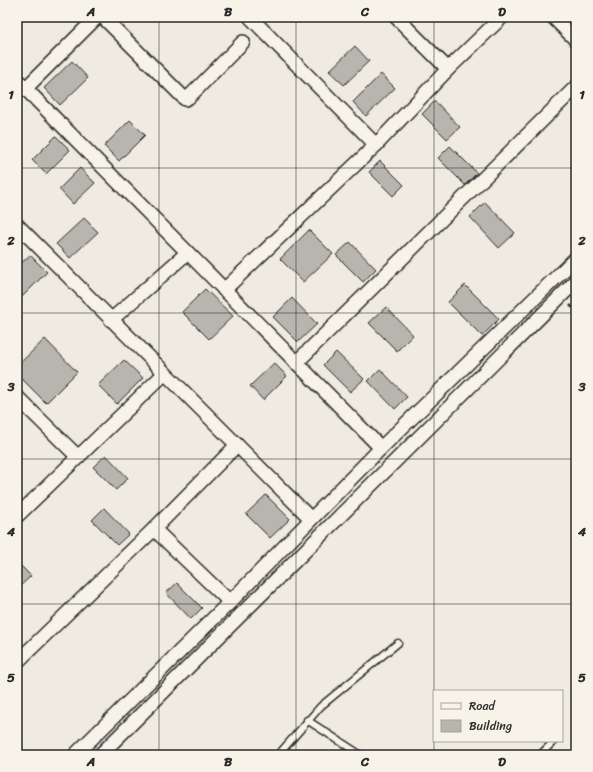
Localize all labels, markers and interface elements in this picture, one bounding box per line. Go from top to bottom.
text: A [86,0,95,23]
text: B [224,0,233,23]
text: C [360,0,370,23]
text: D [498,0,506,23]
text: 1 [8,83,14,106]
text: 1 [579,83,585,106]
text: 2 [6,229,15,252]
text: 2 [577,229,586,252]
text: 3 [6,375,15,398]
text: 3 [577,375,586,398]
text: 4 [6,520,16,543]
text: 4 [577,520,587,543]
text: 5 [7,666,15,689]
text: 5 [578,666,586,689]
legend [433,690,563,742]
text: Road [469,695,496,717]
text: Building [469,715,512,737]
text: A [86,750,95,772]
text: B [224,750,233,772]
text: C [360,750,370,772]
text: D [498,750,506,772]

